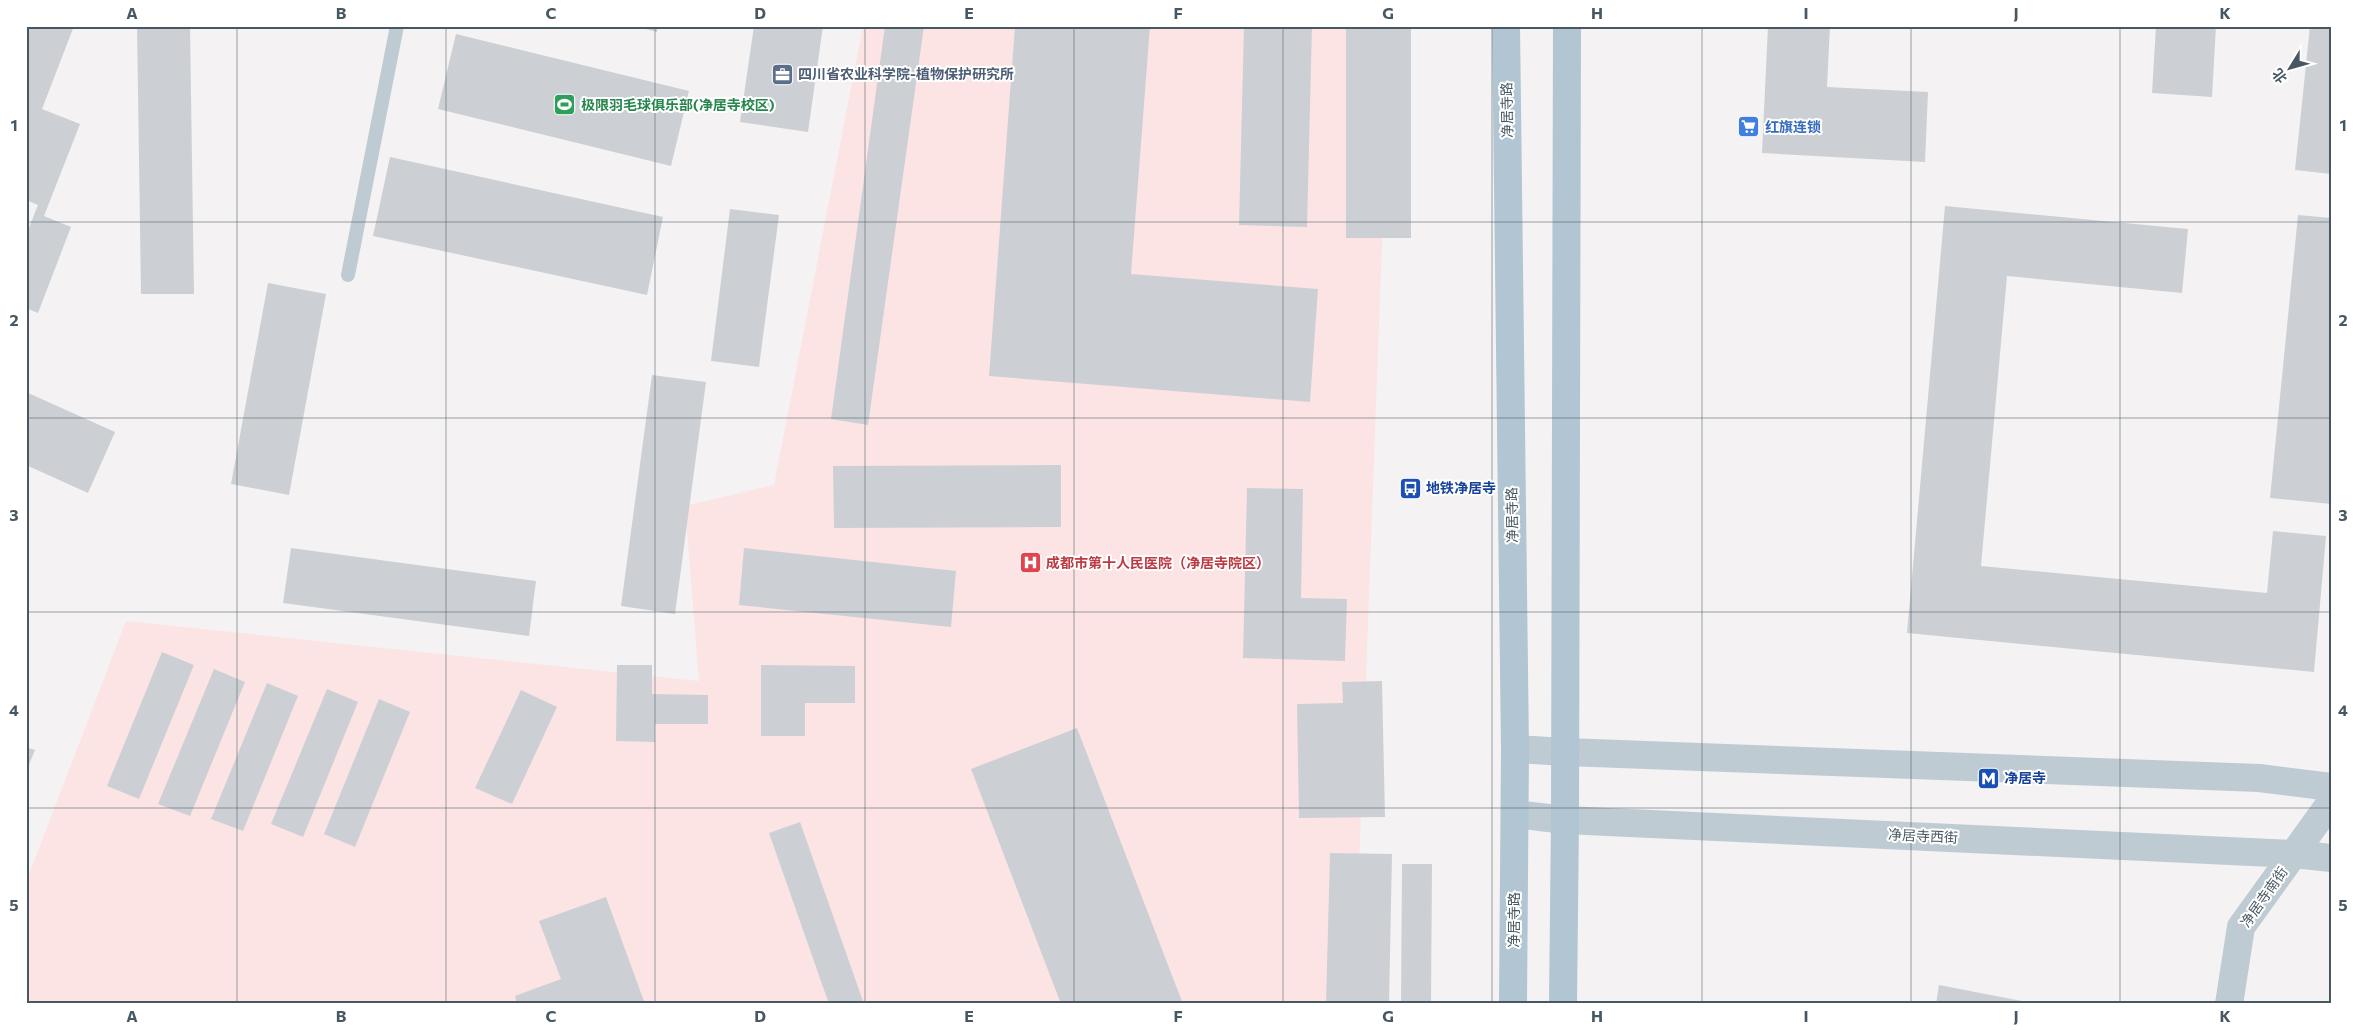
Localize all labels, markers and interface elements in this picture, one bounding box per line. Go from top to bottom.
text: A [126,3,138,22]
text: B [336,3,347,22]
text: C [546,3,557,22]
text: D [754,3,766,22]
text: E [964,3,974,22]
text: F [1173,3,1183,22]
text: G [1382,3,1394,22]
text: H [1591,3,1603,22]
text: I [1803,3,1809,22]
text: J [2013,3,2019,22]
text: K [2219,3,2231,22]
north arrow [2264,42,2314,92]
office icon: 四川省农业科学院-植物保护研究所 [770,62,794,86]
place label: 四川省农业科学院-植物保护研究所 [798,65,1014,82]
text: 北 [2268,65,2290,87]
street label: 净居寺路 [1498,82,1515,138]
sports icon: 极限羽毛球俱乐部(净居寺校区) [553,93,577,117]
place label: 极限羽毛球俱乐部(净居寺校区) [581,96,775,113]
text: 1 [10,115,18,134]
supermarket icon: 红旗连锁 [1737,115,1761,139]
text: 1 [2339,115,2347,134]
place label: 红旗连锁 [1765,118,1821,135]
text: 2 [9,310,19,329]
text: 2 [2338,310,2348,329]
bus stop icon: 地铁净居寺 [1398,476,1422,500]
place label: 地铁净居寺 [1426,479,1496,496]
street label: 净居寺路 [1503,487,1520,543]
text: 3 [9,505,19,524]
text: 3 [2338,505,2348,524]
hospital icon: 成都市第十人民医院（净居寺院区） [1018,551,1042,575]
place label: 成都市第十人民医院（净居寺院区） [1046,554,1270,571]
text: 4 [9,700,19,719]
text: 4 [2338,700,2348,719]
metro station icon: 净居寺 [1976,766,2000,790]
place label: 净居寺 [2004,769,2046,786]
street label: 净居寺西街 [1888,825,1958,846]
street label: 净居寺南街 [2237,863,2291,930]
street label: 净居寺路 [1505,892,1522,948]
text: 5 [9,895,19,914]
text: 5 [2338,895,2348,914]
text: A [126,1006,138,1025]
text: B [336,1006,347,1025]
text: C [546,1006,557,1025]
text: D [754,1006,766,1025]
text: E [964,1006,974,1025]
text: F [1173,1006,1183,1025]
text: G [1382,1006,1394,1025]
text: H [1591,1006,1603,1025]
text: I [1803,1006,1809,1025]
text: J [2013,1006,2019,1025]
text: K [2219,1006,2231,1025]

